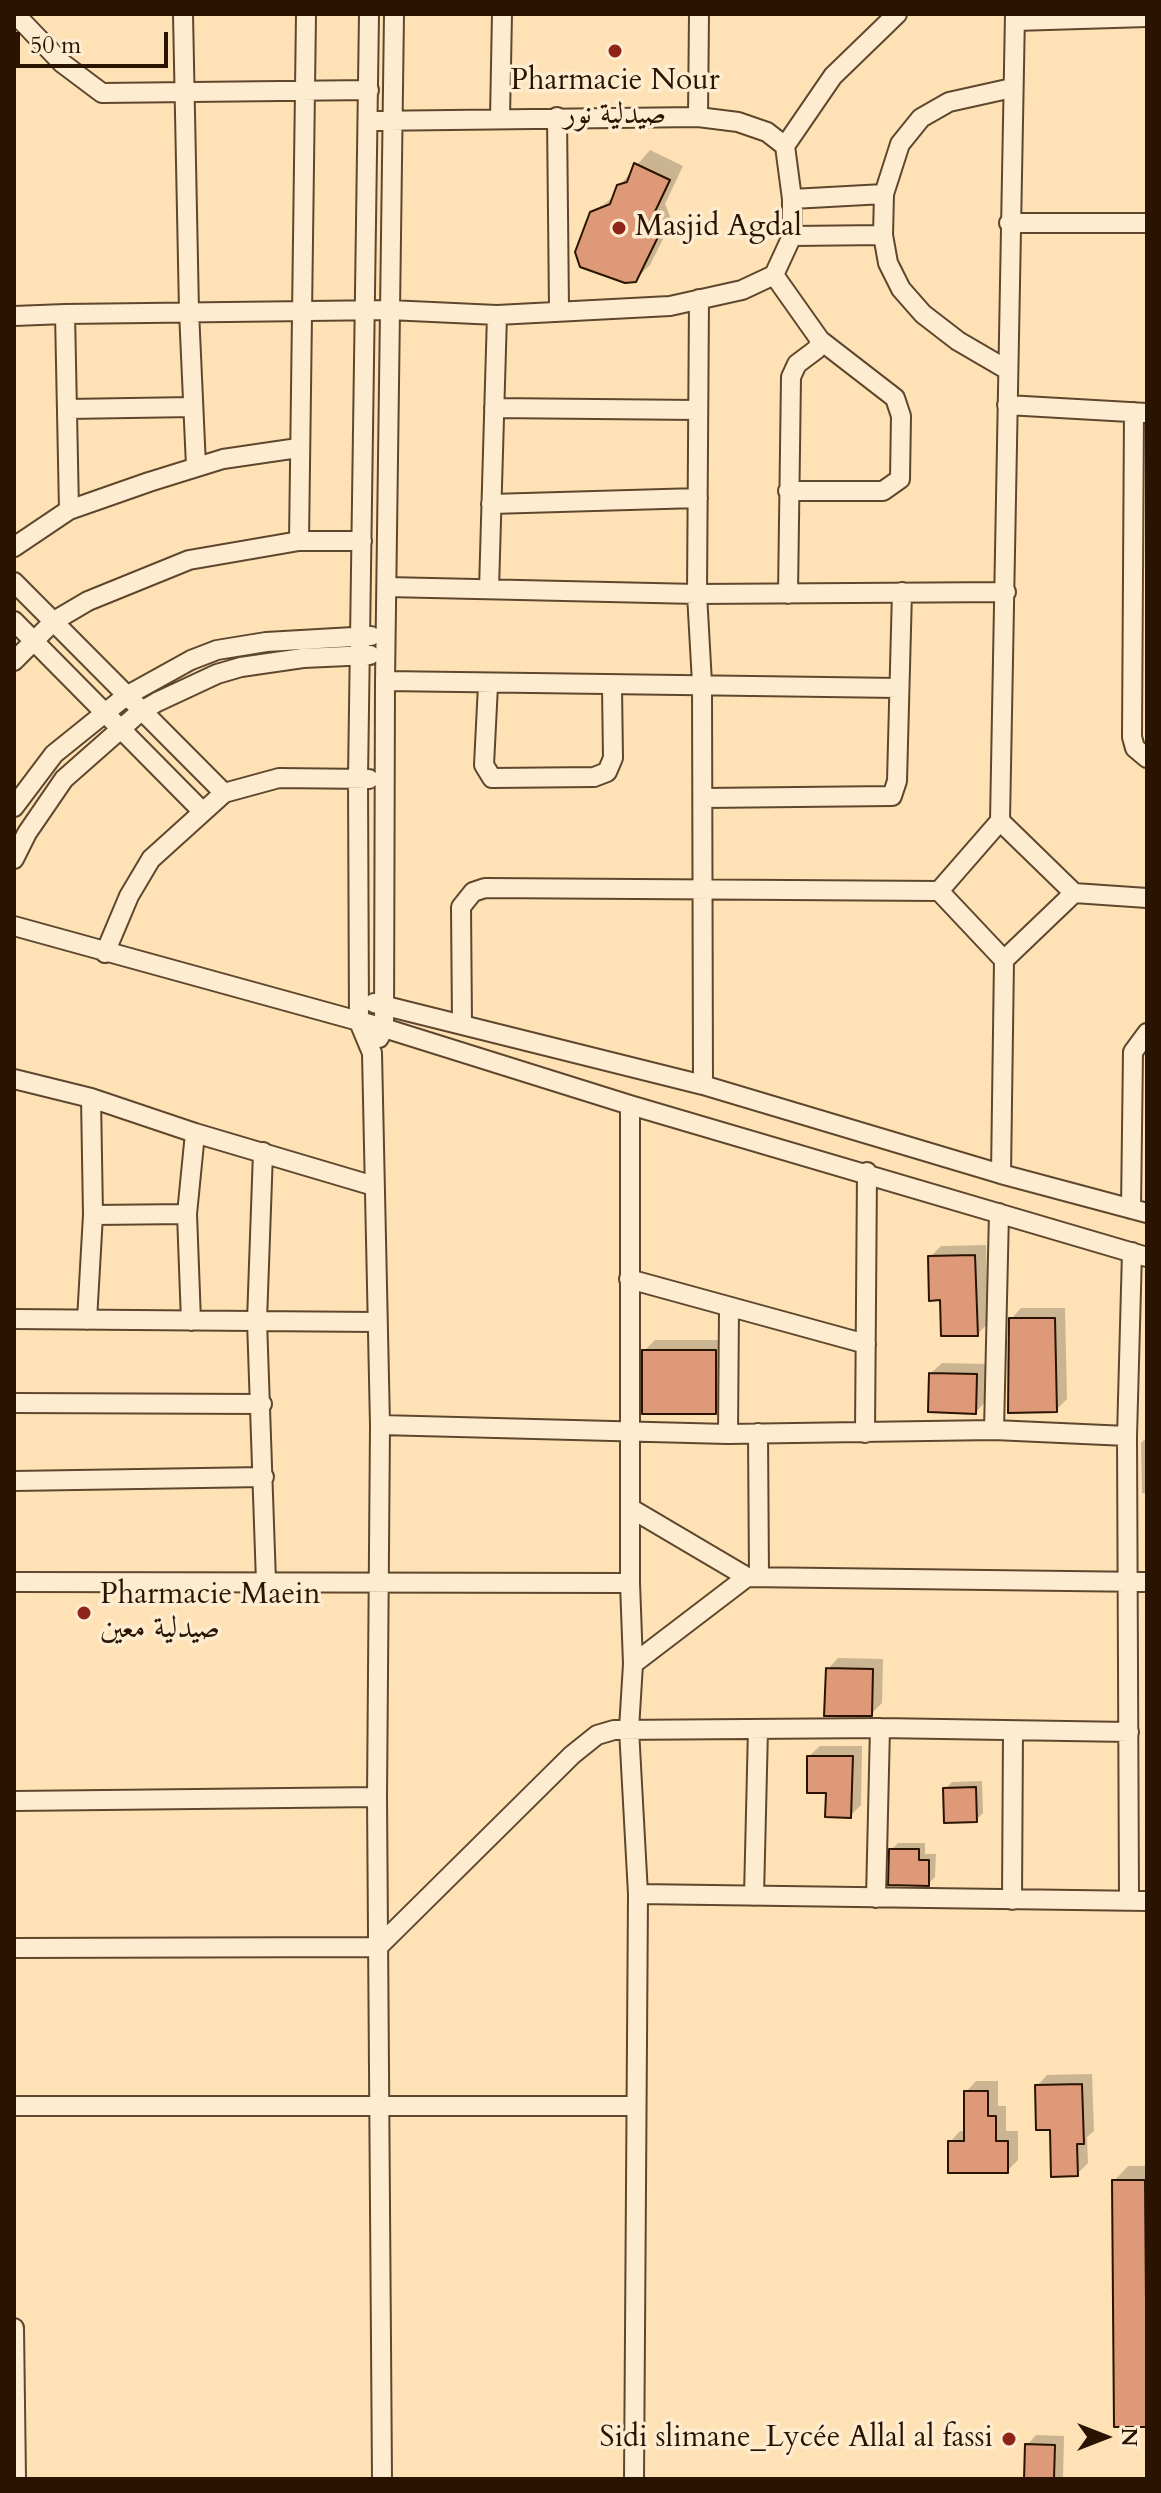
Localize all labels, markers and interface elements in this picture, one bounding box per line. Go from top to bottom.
scale bar [20,16,172,66]
text: 50 m [30,29,81,62]
marker: Pharmacie Nour صيدلية نور [606,42,624,60]
place label: Pharmacie Nour صيدلية نور [510,64,720,134]
place label: Masjid Agdal [635,210,802,246]
marker: Masjid Agdal [610,219,628,237]
place label: Pharmacie Maein صيدلية معين [100,1578,321,1648]
marker: Pharmacie Maein صيدلية معين [75,1604,93,1622]
north arrow [1065,2397,1145,2477]
place label: Sidi slimane_Lycée Allal al fassi [600,2421,993,2457]
text: N [1114,2427,1144,2447]
marker: Sidi slimane_Lycée Allal al fassi [1000,2430,1018,2448]

